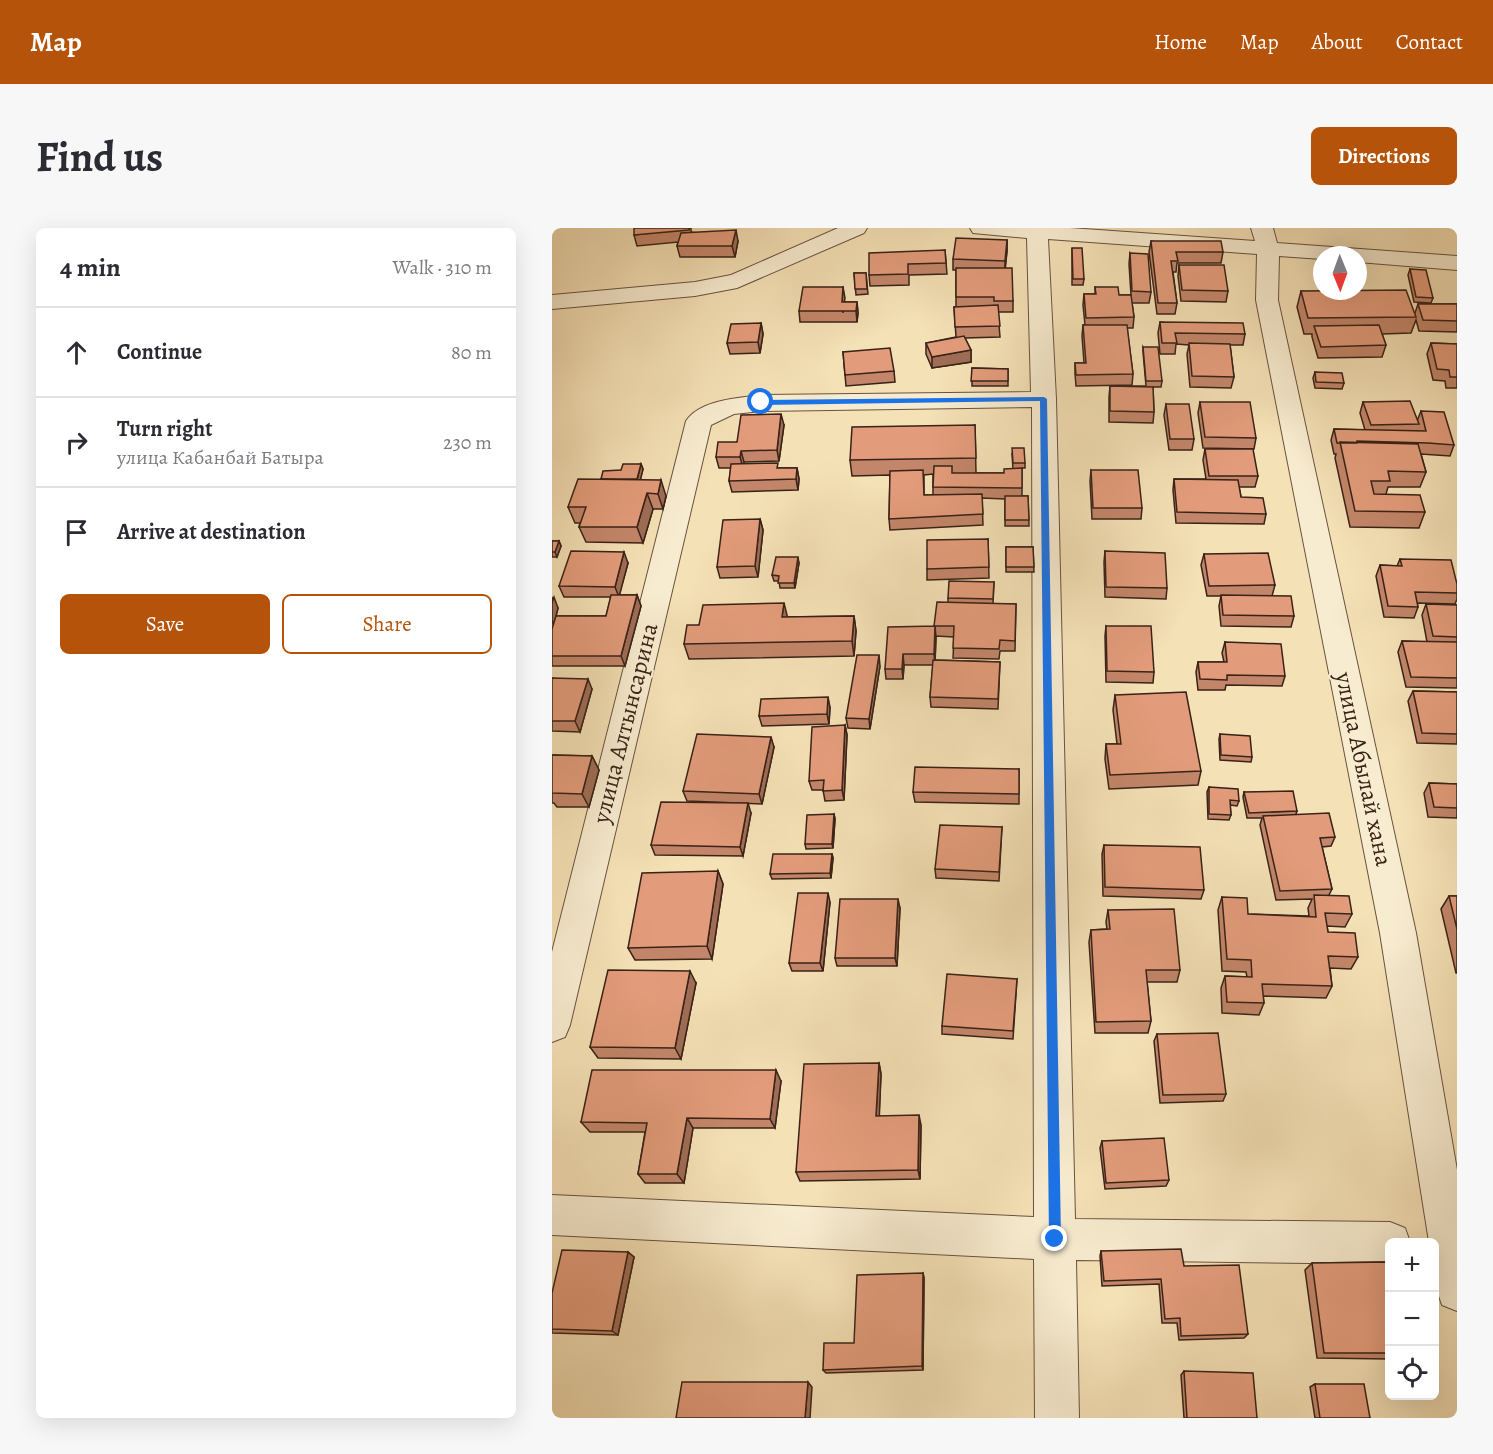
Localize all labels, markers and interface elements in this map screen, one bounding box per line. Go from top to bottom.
text: Map [30,23,82,61]
text: Home [1154,28,1207,56]
text: Map [1240,28,1278,56]
text: About [1311,28,1363,56]
text: Contact [1396,28,1463,56]
button: Directions [1311,127,1457,185]
text: Find us [36,128,163,185]
north arrow [1313,246,1367,300]
text: 4 min [60,250,121,285]
text: Walk · 310 m [393,254,492,281]
icon: ahead [60,336,93,369]
text: Continue [117,337,202,367]
text: 80 m [451,339,492,366]
route start [747,388,773,414]
text: Turn right [117,414,213,444]
icon: right [60,426,93,459]
text: 230 m [443,429,492,456]
text: улица Кабанбай Батыра [117,444,324,471]
icon: arrive [60,516,93,549]
text: Arrive at destination [117,517,306,547]
button: Save [60,594,270,654]
button: Share [282,594,492,654]
street label: улица Алтынсарина [584,619,665,828]
street label: улица Абылай хана [1328,668,1400,869]
route end [1041,1225,1067,1251]
map controls [1385,1238,1439,1400]
button: + [1385,1238,1439,1292]
button: − [1385,1292,1439,1346]
button: locate [1385,1346,1439,1400]

